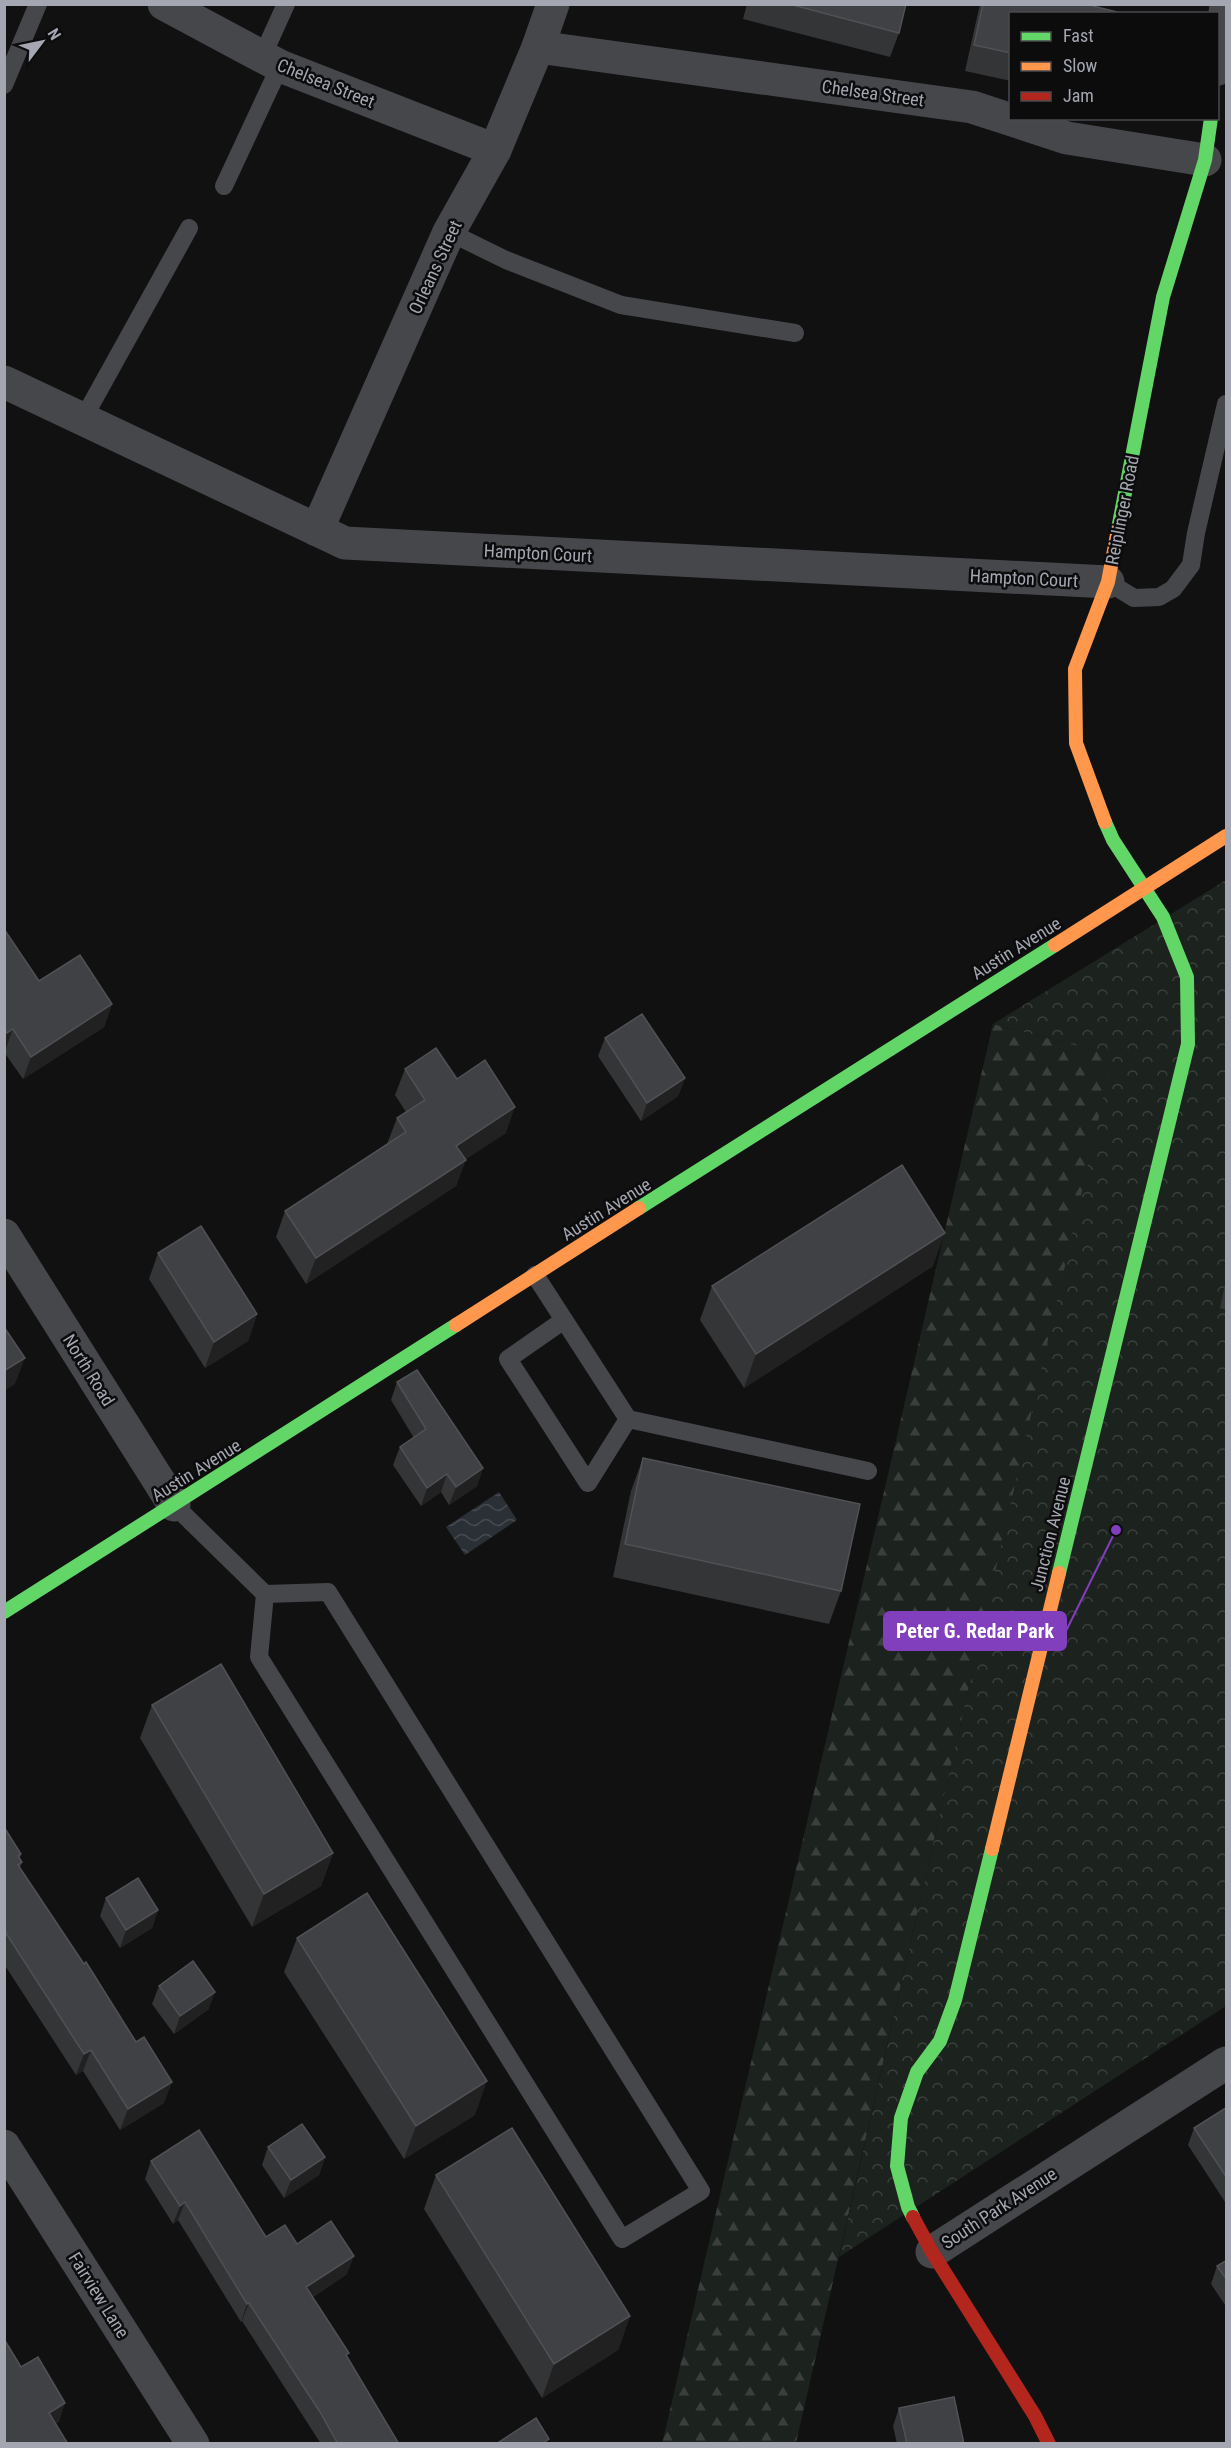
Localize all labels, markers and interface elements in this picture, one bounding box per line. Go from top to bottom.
north arrow [12,12,72,72]
legend [1009,12,1219,120]
text: N [44,25,65,44]
text: Fast [1063,25,1094,46]
street label: Chelsea Street [274,54,378,112]
text: Slow [1063,55,1098,76]
street label: Chelsea Street [821,75,925,111]
text: Jam [1063,85,1094,106]
street label: Orleans Street [404,217,466,317]
street label: Reiplinger Road [1101,453,1143,567]
street label: Hampton Court [483,540,593,566]
street label: Hampton Court [969,565,1079,591]
street label: Austin Avenue [967,912,1065,984]
street label: Austin Avenue [557,1173,655,1245]
street label: North Road [59,1330,119,1410]
street label: Austin Avenue [147,1434,245,1506]
street label: Junction Avenue [1026,1474,1074,1594]
callout: Peter G. Redar Park [884,1612,1066,1650]
text: Peter G. Redar Park [896,1619,1054,1643]
street label: South Park Avenue [937,2163,1061,2253]
street label: Fairview Lane [64,2248,134,2342]

